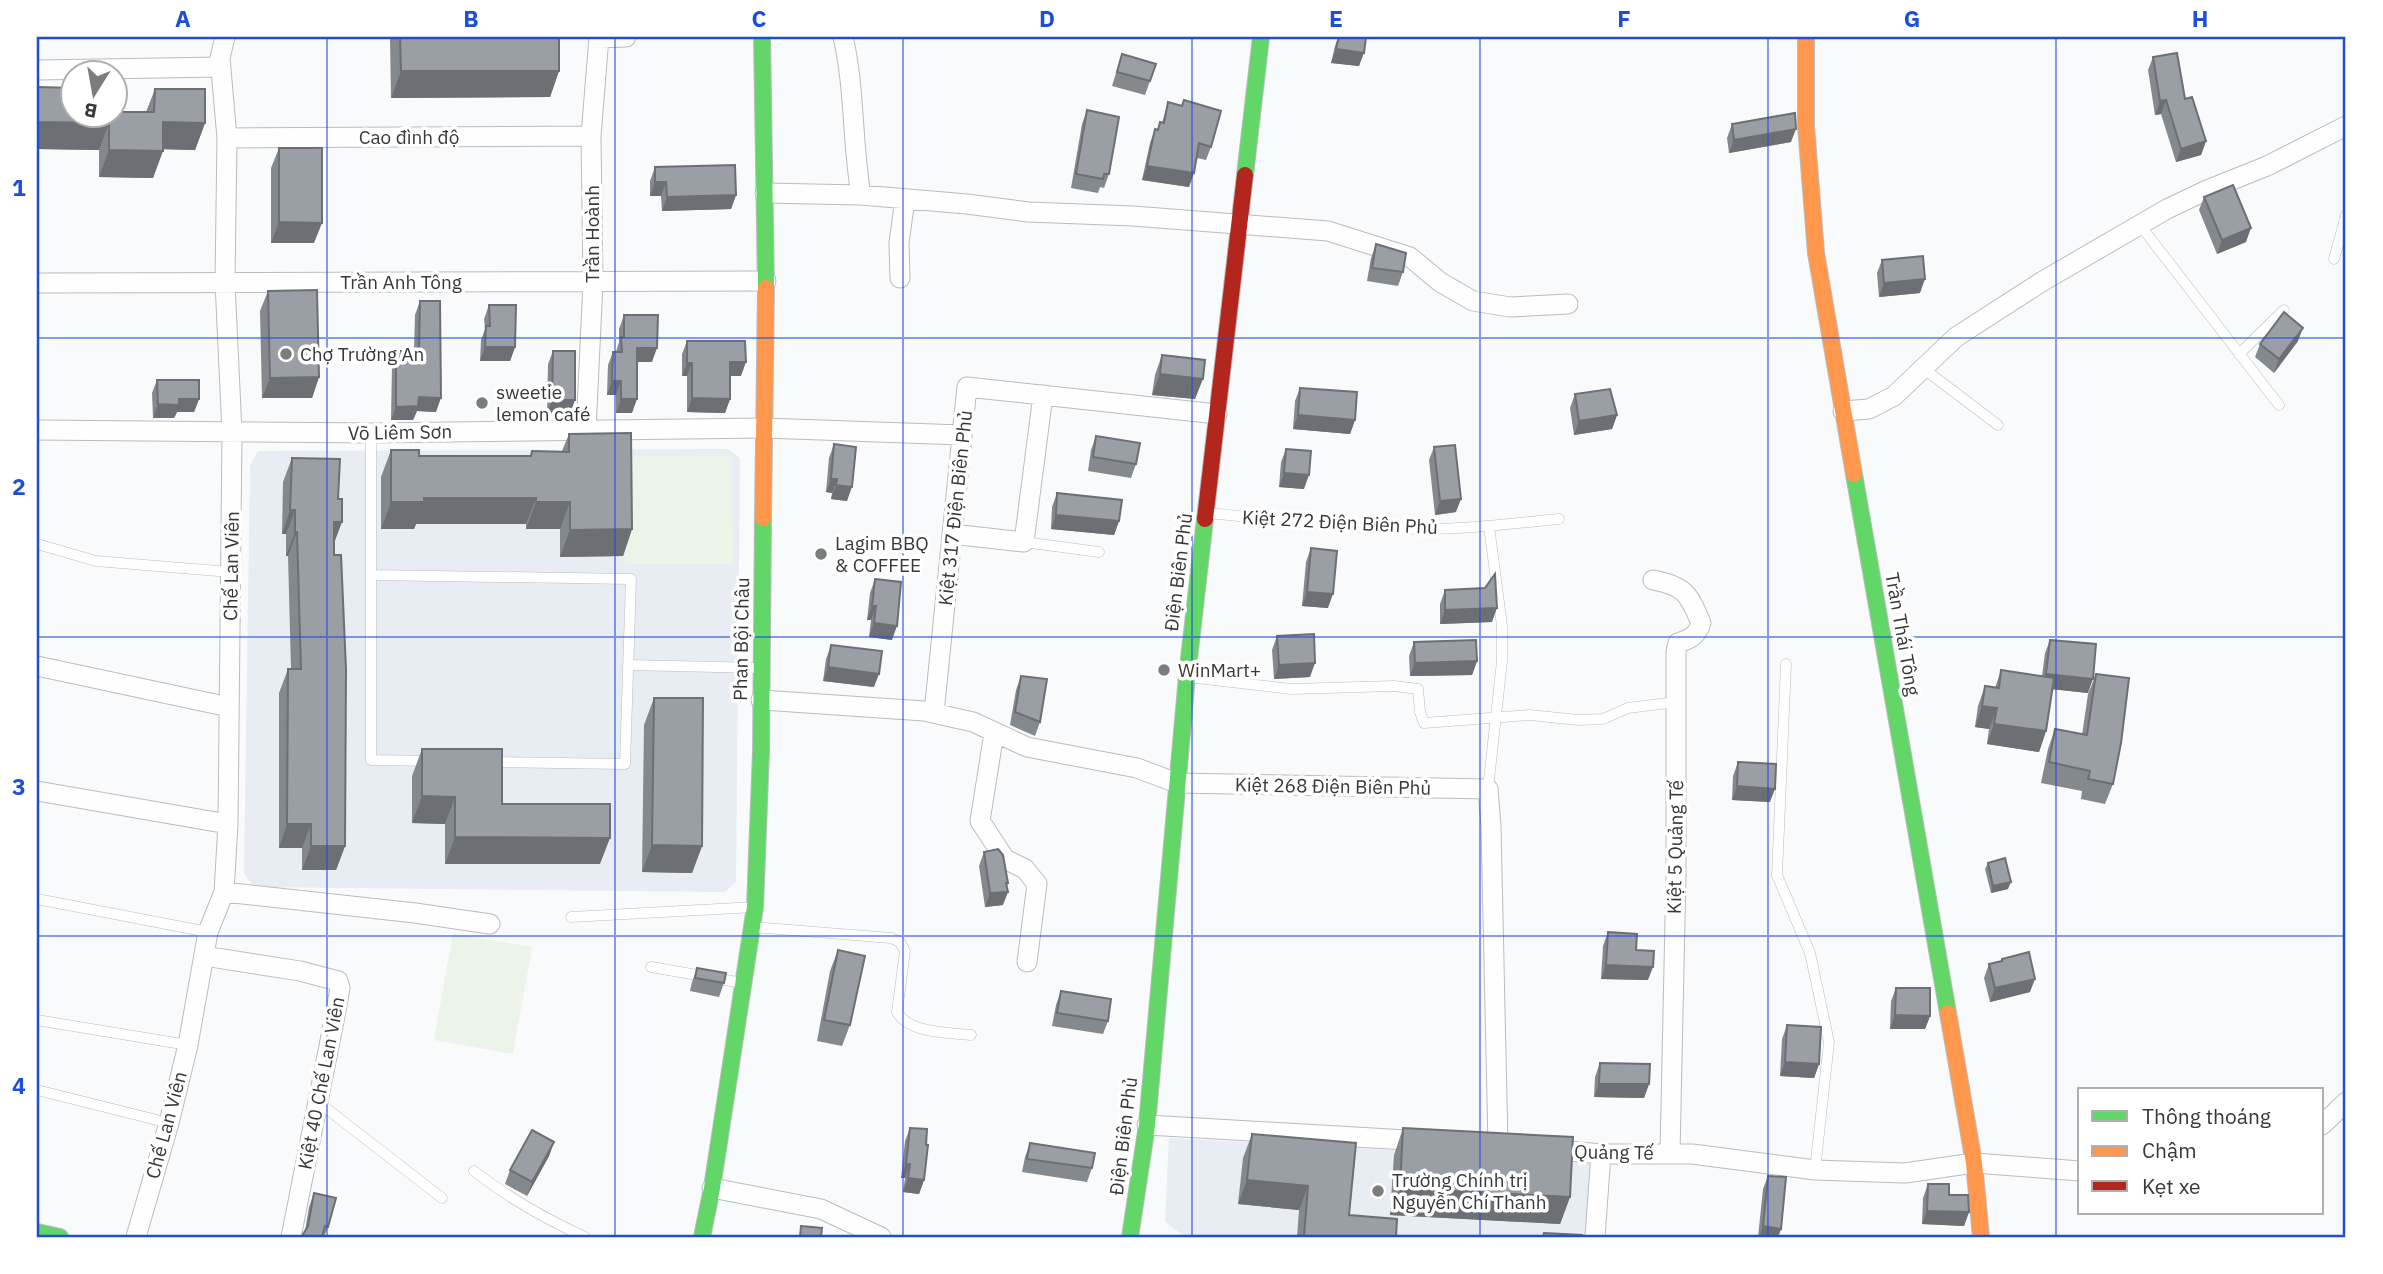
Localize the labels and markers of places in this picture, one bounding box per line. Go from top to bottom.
place label: Chợ Trường An [300,342,424,366]
marker: Chợ Trường An [278,346,294,362]
place label: sweetie lemon café [496,380,590,426]
marker: sweetie lemon café [474,395,490,411]
place label: Lagim BBQ & COFFEE [835,531,929,577]
marker: Lagim BBQ & COFFEE [813,546,829,562]
place label: WinMart+ [1178,658,1261,682]
marker: WinMart+ [1156,662,1172,678]
place label: Trường Chính trị Nguyễn Chí Thanh [1392,1168,1547,1214]
marker: Trường Chính trị Nguyễn Chí Thanh [1370,1183,1386,1199]

